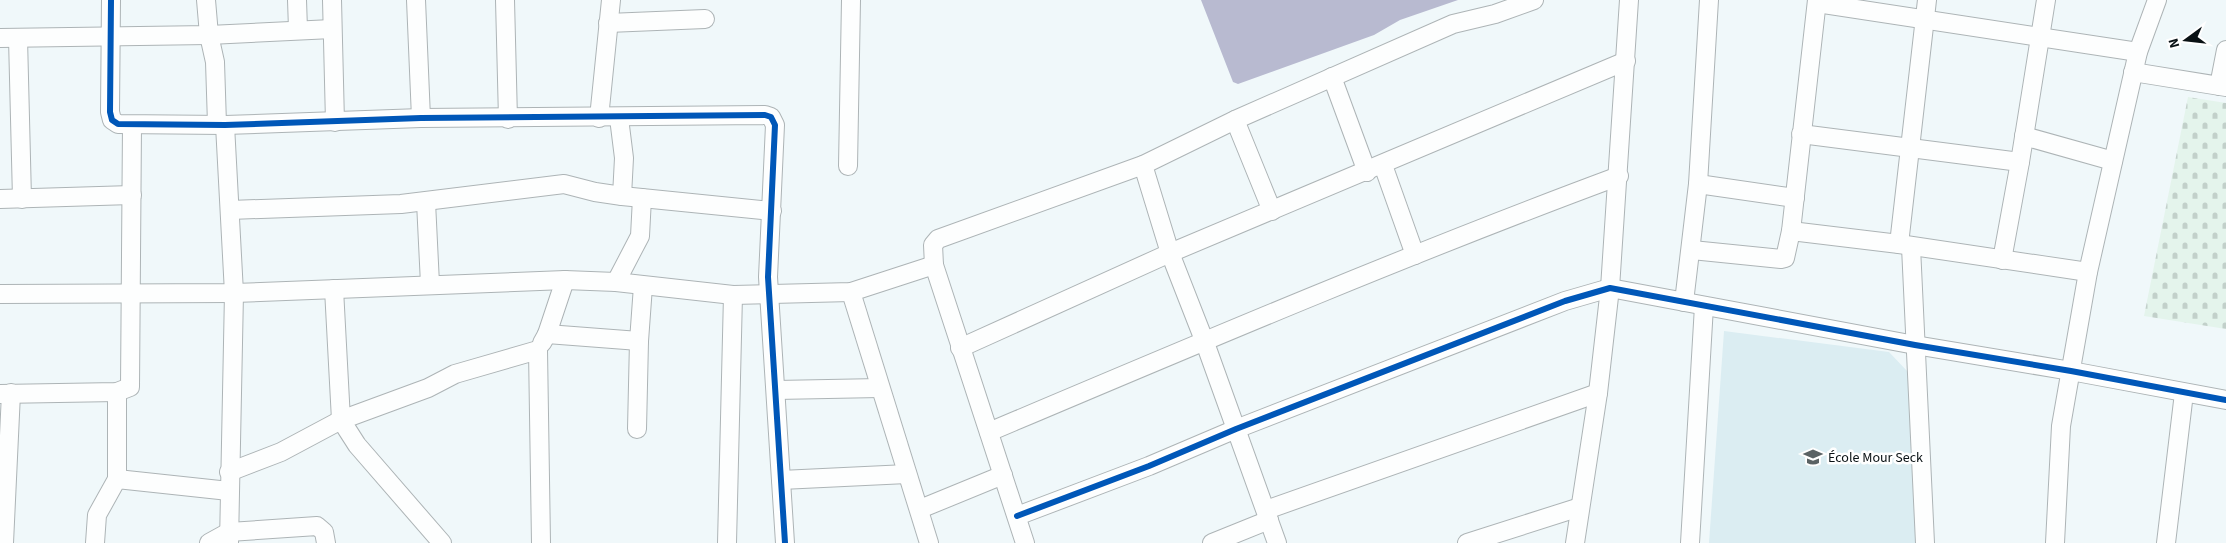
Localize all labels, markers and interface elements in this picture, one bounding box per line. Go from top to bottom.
north arrow [2161,15,2211,65]
text: N [2164,36,2185,50]
school or university icon: École Mour Seck [1802,446,1824,468]
place label: École Mour Seck [1828,448,1923,468]

